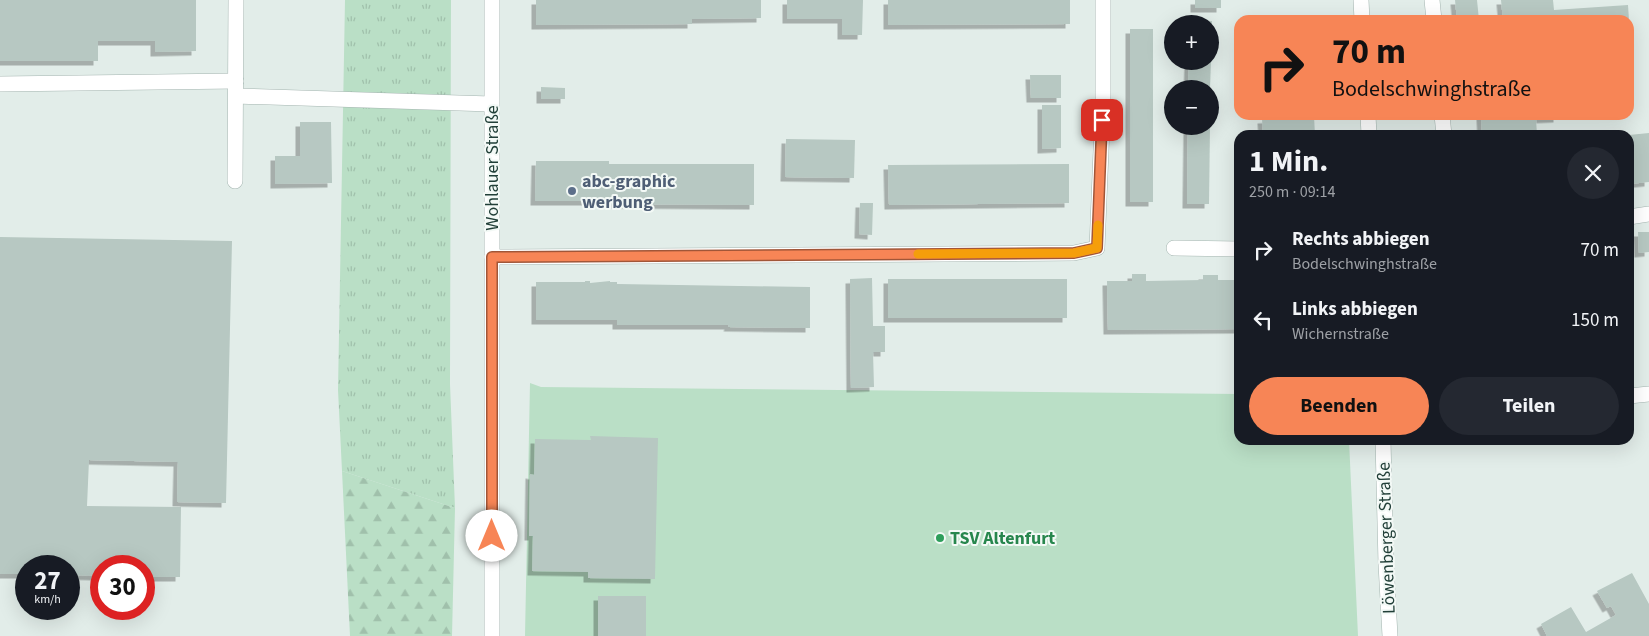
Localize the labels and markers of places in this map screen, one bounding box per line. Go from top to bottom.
pin [1081,99,1123,141]
place label: abc-graphic werbung [582,169,676,215]
marker: abc-graphic werbung [566,185,578,197]
place label: TSV Altenfurt [950,526,1055,551]
marker: TSV Altenfurt [934,532,946,544]

